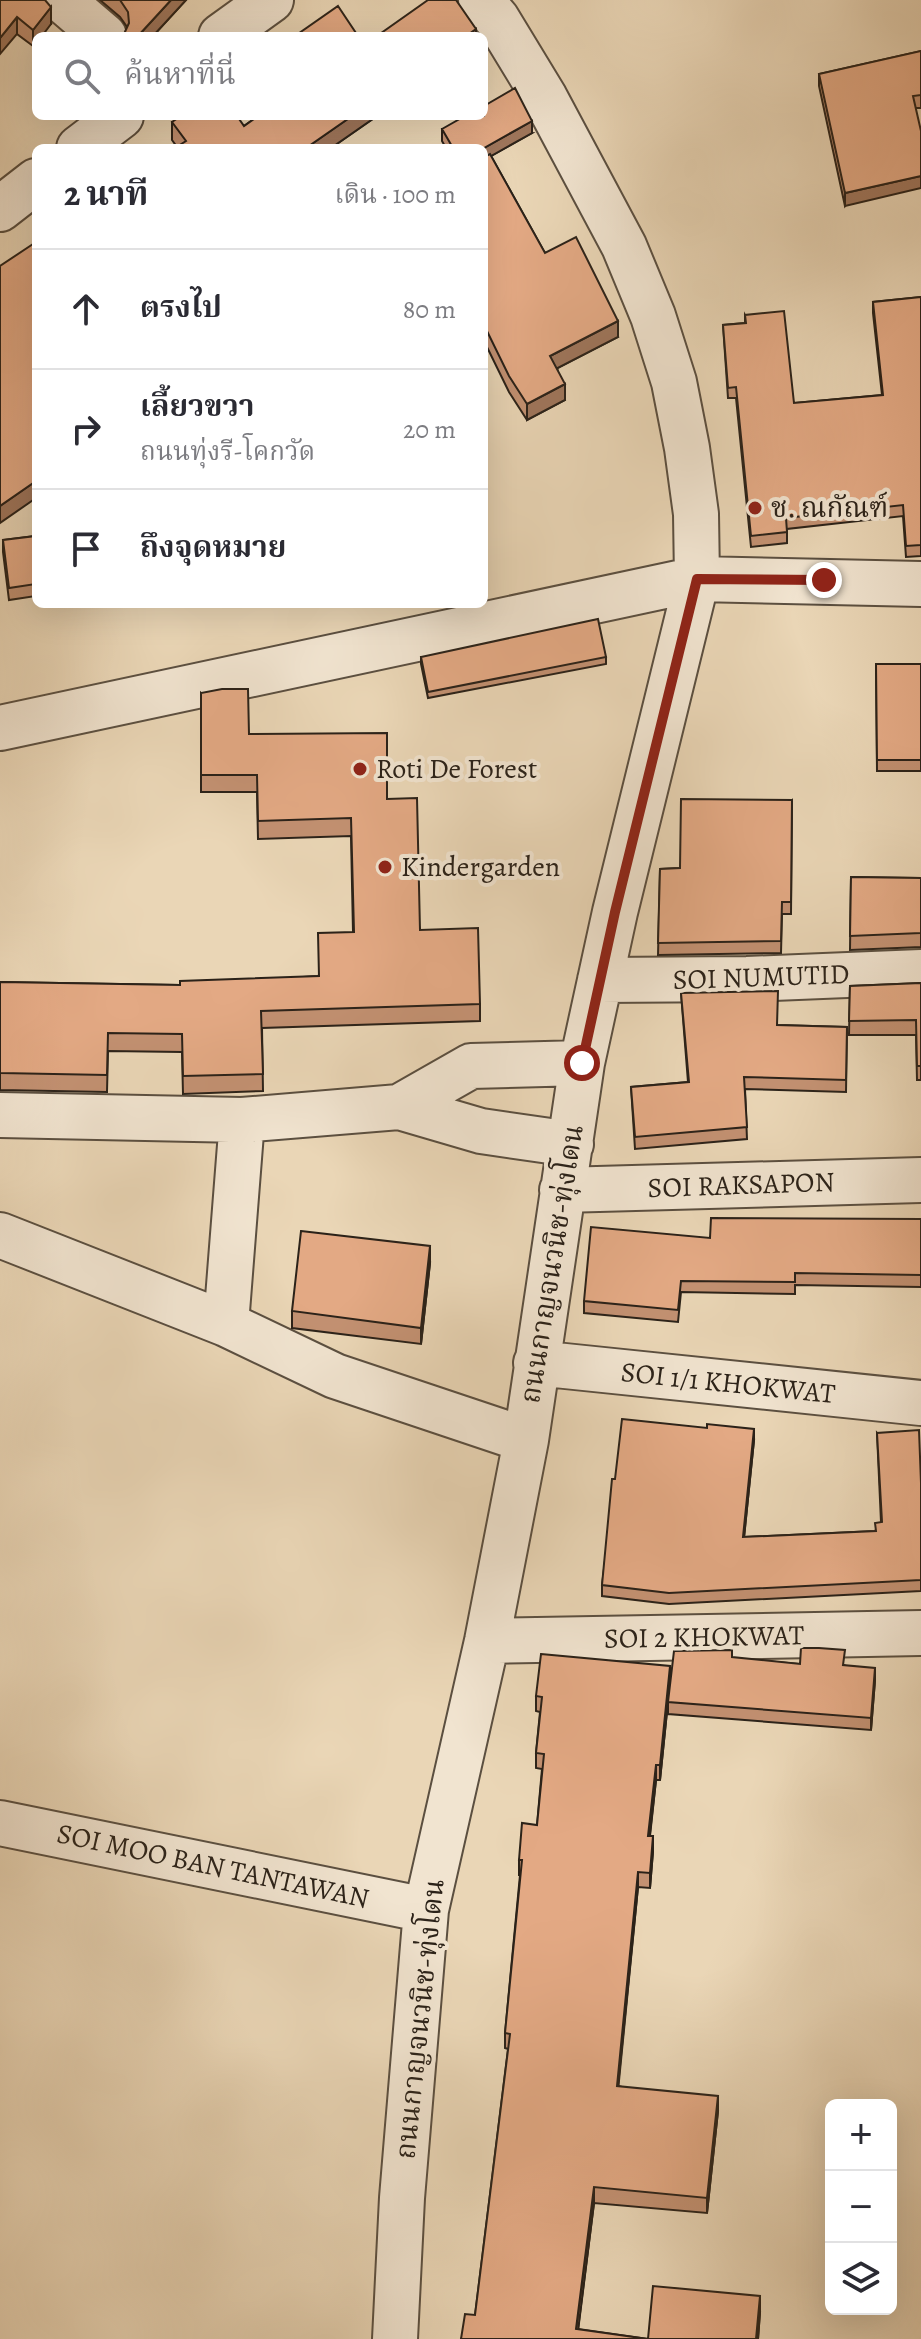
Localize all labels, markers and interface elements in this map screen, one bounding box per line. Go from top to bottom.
search box [32,32,488,120]
icon: search [60,54,104,98]
text: ค้นหาที่นี่ [124,54,236,94]
text: 2 นาที [64,170,149,217]
text: เดิน · 100 m [335,177,456,212]
icon: ahead [64,287,108,331]
text: ตรงไป [140,287,222,327]
text: 80 m [403,292,456,327]
text: เลี้ยวขวา [140,386,254,426]
icon: right [64,407,108,451]
text: 20 m [403,412,456,447]
text: ถนนทุ่งรี-โคกวัด [140,434,315,469]
place label: ช. ณกัณฑ์ [771,489,888,527]
marker: ช. ณกัณฑ์ [746,499,764,517]
icon: arrive [64,527,108,571]
text: ถึงจุดหมาย [140,527,286,567]
route end [806,562,842,598]
place label: Roti De Forest [376,750,537,788]
marker: Roti De Forest [351,760,369,778]
place label: Kindergarden [401,848,560,886]
marker: Kindergarden [376,858,394,876]
street label: SOI NUMUTID [672,955,850,999]
route start [564,1045,600,1081]
street label: ถนนกาญจนวนิช-ทุ่งโดน [510,1122,593,1406]
street label: SOI RAKSAPON [647,1163,835,1207]
street label: SOI 1/1 KHOKWAT [619,1353,837,1413]
street label: SOI 2 KHOKWAT [604,1616,804,1658]
street label: SOI MOO BAN TANTAWAN [54,1814,372,1918]
street label: ถนนกาญจนวนิช-ทุ่งโดน [385,1877,454,2161]
map controls [825,2099,897,2315]
button: + [825,2099,897,2171]
button: − [825,2171,897,2243]
button: layers [825,2243,897,2315]

